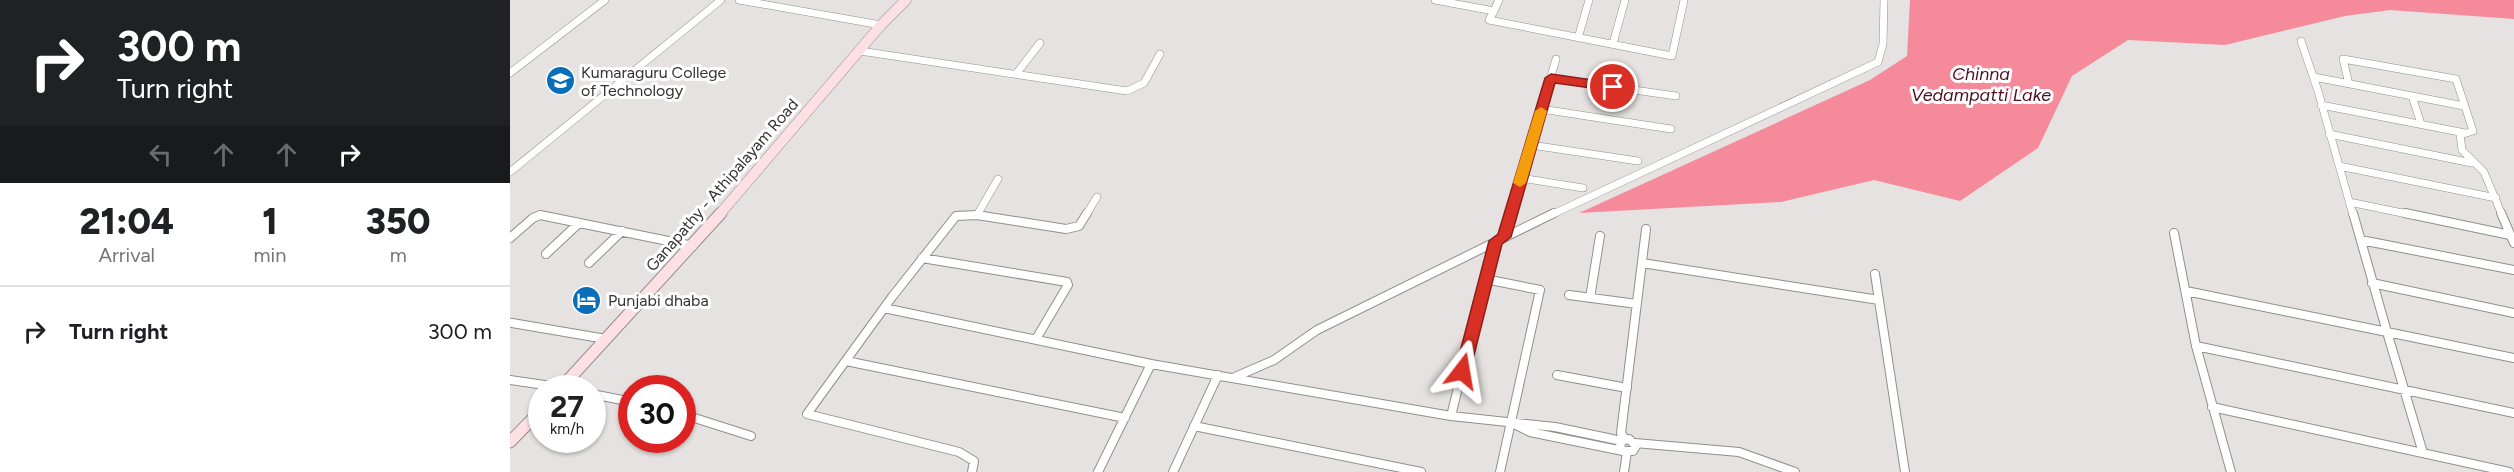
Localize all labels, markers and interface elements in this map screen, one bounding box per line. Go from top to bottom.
text: 300 m [117,21,241,72]
icon: right [18,24,96,102]
pin [1587,61,1638,112]
place label: Kumaraguru College of Technology [581,63,727,100]
water label: Chinna Vedampatti Lake [1911,63,2051,106]
school or university icon: Kumaraguru College of Technology [544,65,576,97]
icon: arrive [1596,70,1629,103]
text: Turn right [117,72,233,105]
street label: Ganapathy - Athipalayam Road [642,95,802,275]
icon: left [144,138,177,171]
icon: ahead [207,138,240,171]
icon: ahead [270,138,303,171]
icon: right [333,138,366,171]
text: 21:04 [79,200,174,243]
text: 1 [262,200,278,243]
text: 350 [366,200,431,243]
text: Arrival [99,243,155,267]
text: min [254,243,286,267]
text: m [390,243,407,267]
hotel icon: Punjabi dhaba [571,284,603,316]
place label: Punjabi dhaba [608,291,709,310]
icon: right [18,315,51,348]
text: Turn right [69,318,168,345]
text: 300 m [428,318,492,345]
position arrow [1430,339,1494,403]
speed limit sign: 30 [618,375,696,453]
text: 27 [550,388,584,425]
text: km/h [550,420,584,438]

